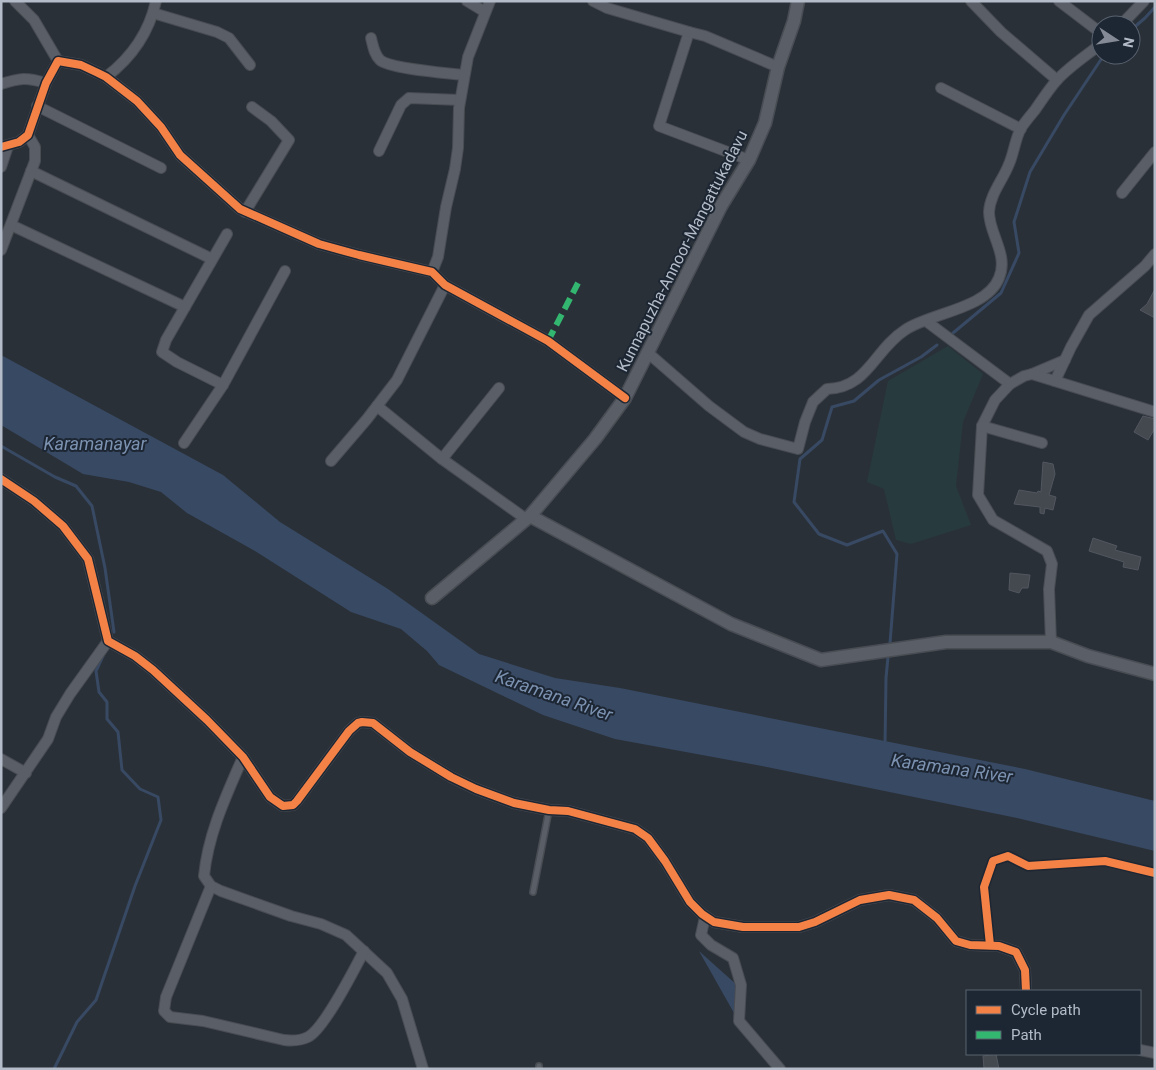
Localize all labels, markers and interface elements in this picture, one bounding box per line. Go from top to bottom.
north arrow [1091,15,1141,65]
text: N [1120,36,1138,49]
street label: Kunnapuzha-Annoor-Mangattukadavu [613,127,751,375]
water label: Karamanayar [44,433,148,454]
water label: Karamana River [493,665,616,725]
water label: Karamana River [890,749,1015,787]
legend [966,990,1141,1055]
text: Cycle path [1011,1001,1081,1019]
text: Path [1011,1026,1042,1044]

